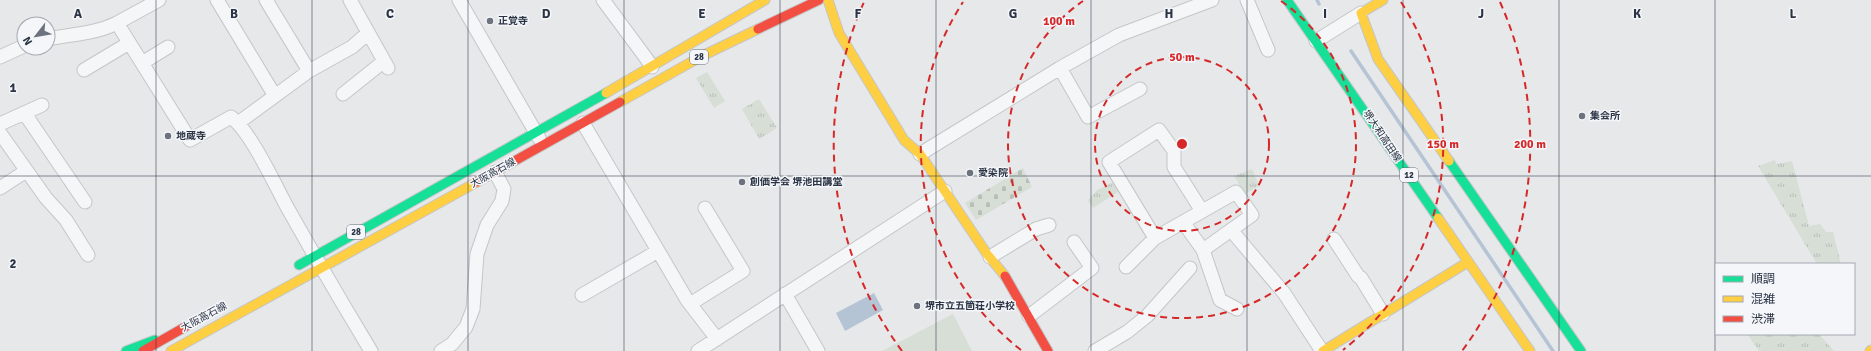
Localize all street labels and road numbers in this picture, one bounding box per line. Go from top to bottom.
road number: 28 [690,50,708,64]
street label: 堺大和高田線 [1360,108,1404,164]
street label: 大阪高石線 [468,156,518,190]
road number: 12 [1400,168,1418,182]
road number: 28 [347,225,365,239]
street label: 大阪高石線 [179,300,229,334]

